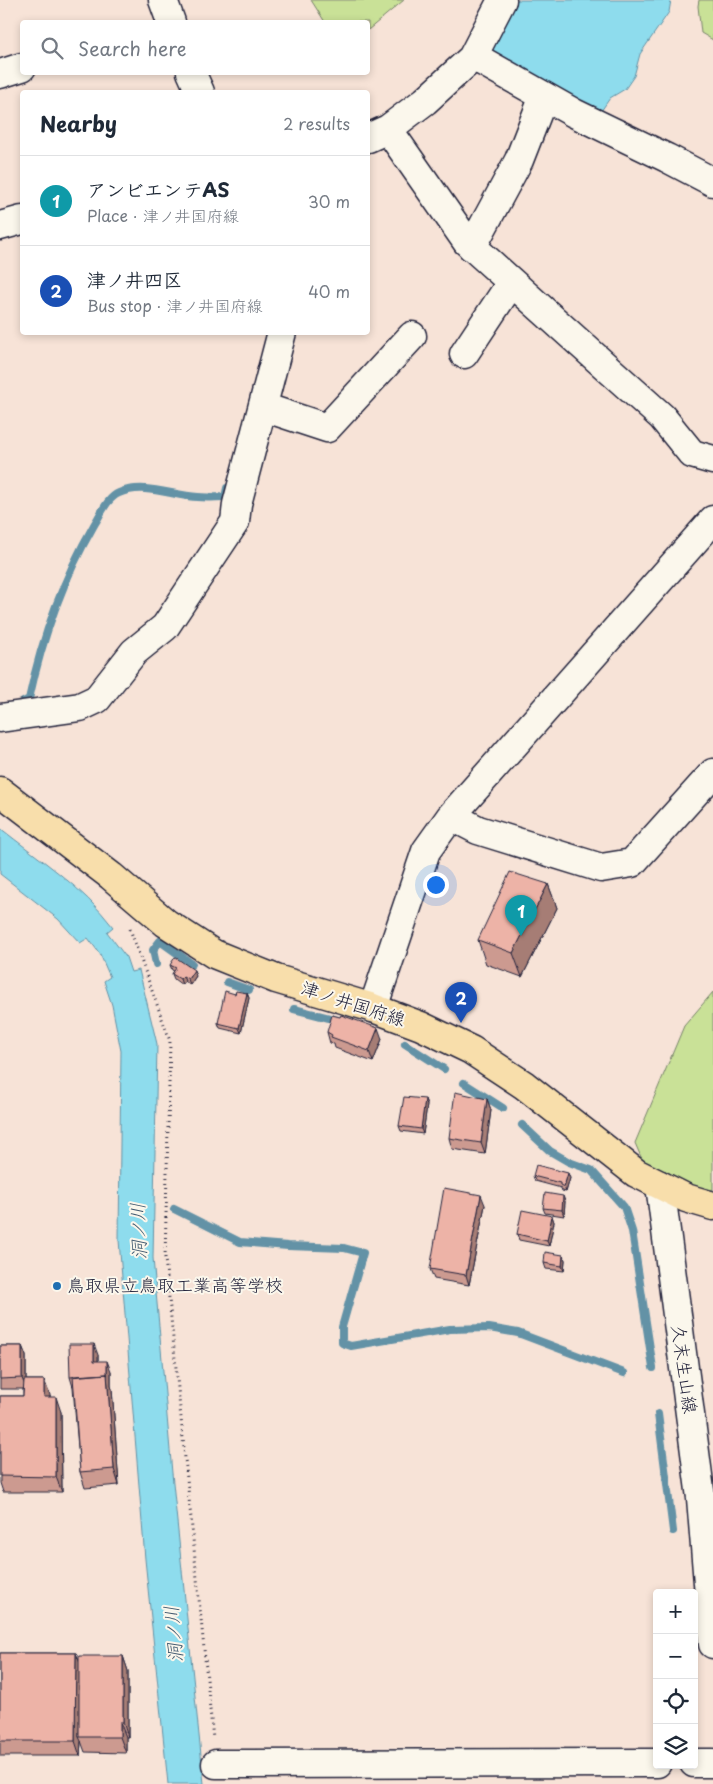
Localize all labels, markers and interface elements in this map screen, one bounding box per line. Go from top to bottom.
search box [20,20,370,75]
icon: search [38,34,66,62]
text: Search here [78,34,187,62]
text: Nearby [40,107,117,139]
text: 2 results [283,111,350,135]
text: アンビエンテAS [87,175,230,203]
text: 1 [52,189,60,213]
text: 30 m [308,189,350,213]
text: Place · 津ノ井国府線 [87,203,239,227]
text: 津ノ井四区 [87,265,182,293]
text: 2 [50,279,62,303]
text: 40 m [308,279,350,303]
text: Bus stop · 津ノ井国府線 [87,293,263,317]
your location [423,872,449,898]
pin: 1 [505,895,537,936]
street label: 津ノ井国府線 [298,973,409,1032]
pin: 2 [445,982,477,1023]
water label: 洞ノ川 [122,1202,152,1260]
place label: 鳥取県立鳥取工業高等学校 [67,1271,283,1298]
marker: 鳥取県立鳥取工業高等学校 [51,1280,63,1292]
street label: 久末生山線 [666,1322,705,1415]
map controls [653,1589,698,1769]
button: + [653,1589,698,1634]
water label: 洞ノ川 [156,1604,188,1664]
button: − [653,1634,698,1679]
button: locate [653,1679,698,1724]
button: layers [653,1724,698,1769]

